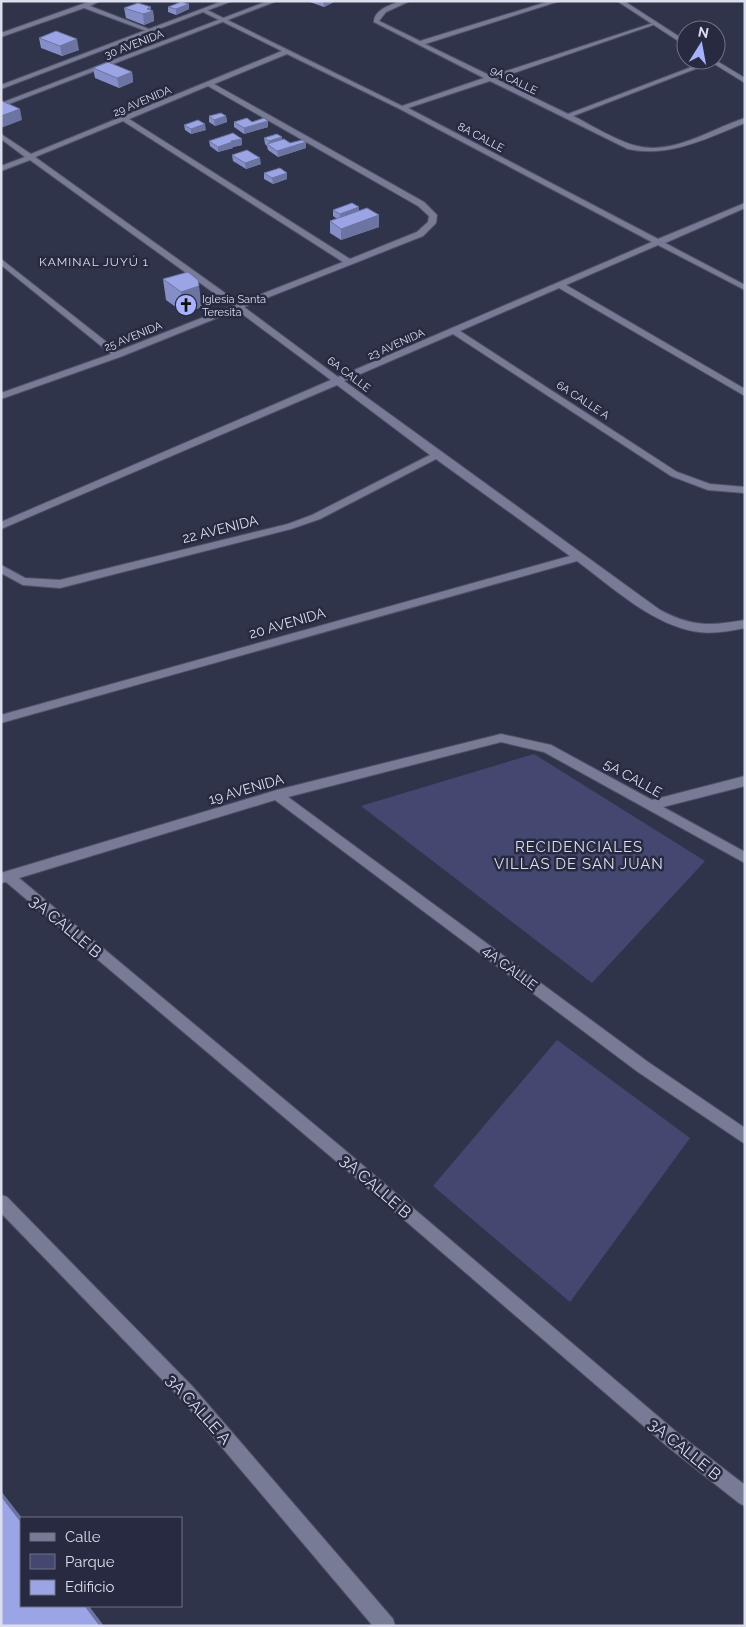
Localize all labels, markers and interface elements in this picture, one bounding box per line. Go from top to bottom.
north arrow [676,20,726,70]
text: N [697,23,710,41]
street label: 30 AVENIDA [103,27,166,62]
street label: 9A CALLE [488,63,540,98]
street label: 29 AVENIDA [111,83,174,120]
street label: 8A CALLE [455,120,506,155]
district label: KAMINAL JUYÚ 1 [39,255,149,269]
church icon: Iglesia Santa Teresita [174,293,198,317]
place label: Iglesia Santa Teresita [202,293,266,319]
street label: 25 AVENIDA [102,319,165,354]
street label: 23 AVENIDA [366,326,427,363]
street label: 6A CALLE [325,354,373,395]
street label: 6A CALLE A [554,378,612,423]
street label: 22 AVENIDA [180,512,260,546]
street label: 20 AVENIDA [247,604,328,642]
street label: 5A CALLE [601,755,665,801]
street label: 19 AVENIDA [207,770,286,807]
district label: RECIDENCIALES VILLAS DE SAN JUAN [494,838,664,873]
street label: 3A CALLE B [26,891,105,962]
street label: 4A CALLE [480,942,540,994]
street label: 3A CALLE B [336,1150,415,1222]
street label: 3A CALLE A [162,1371,235,1448]
street label: 3A CALLE B [645,1414,725,1484]
legend [20,1517,182,1607]
text: Calle [65,1528,101,1546]
text: Parque [65,1553,115,1571]
text: Edificio [65,1578,115,1596]

